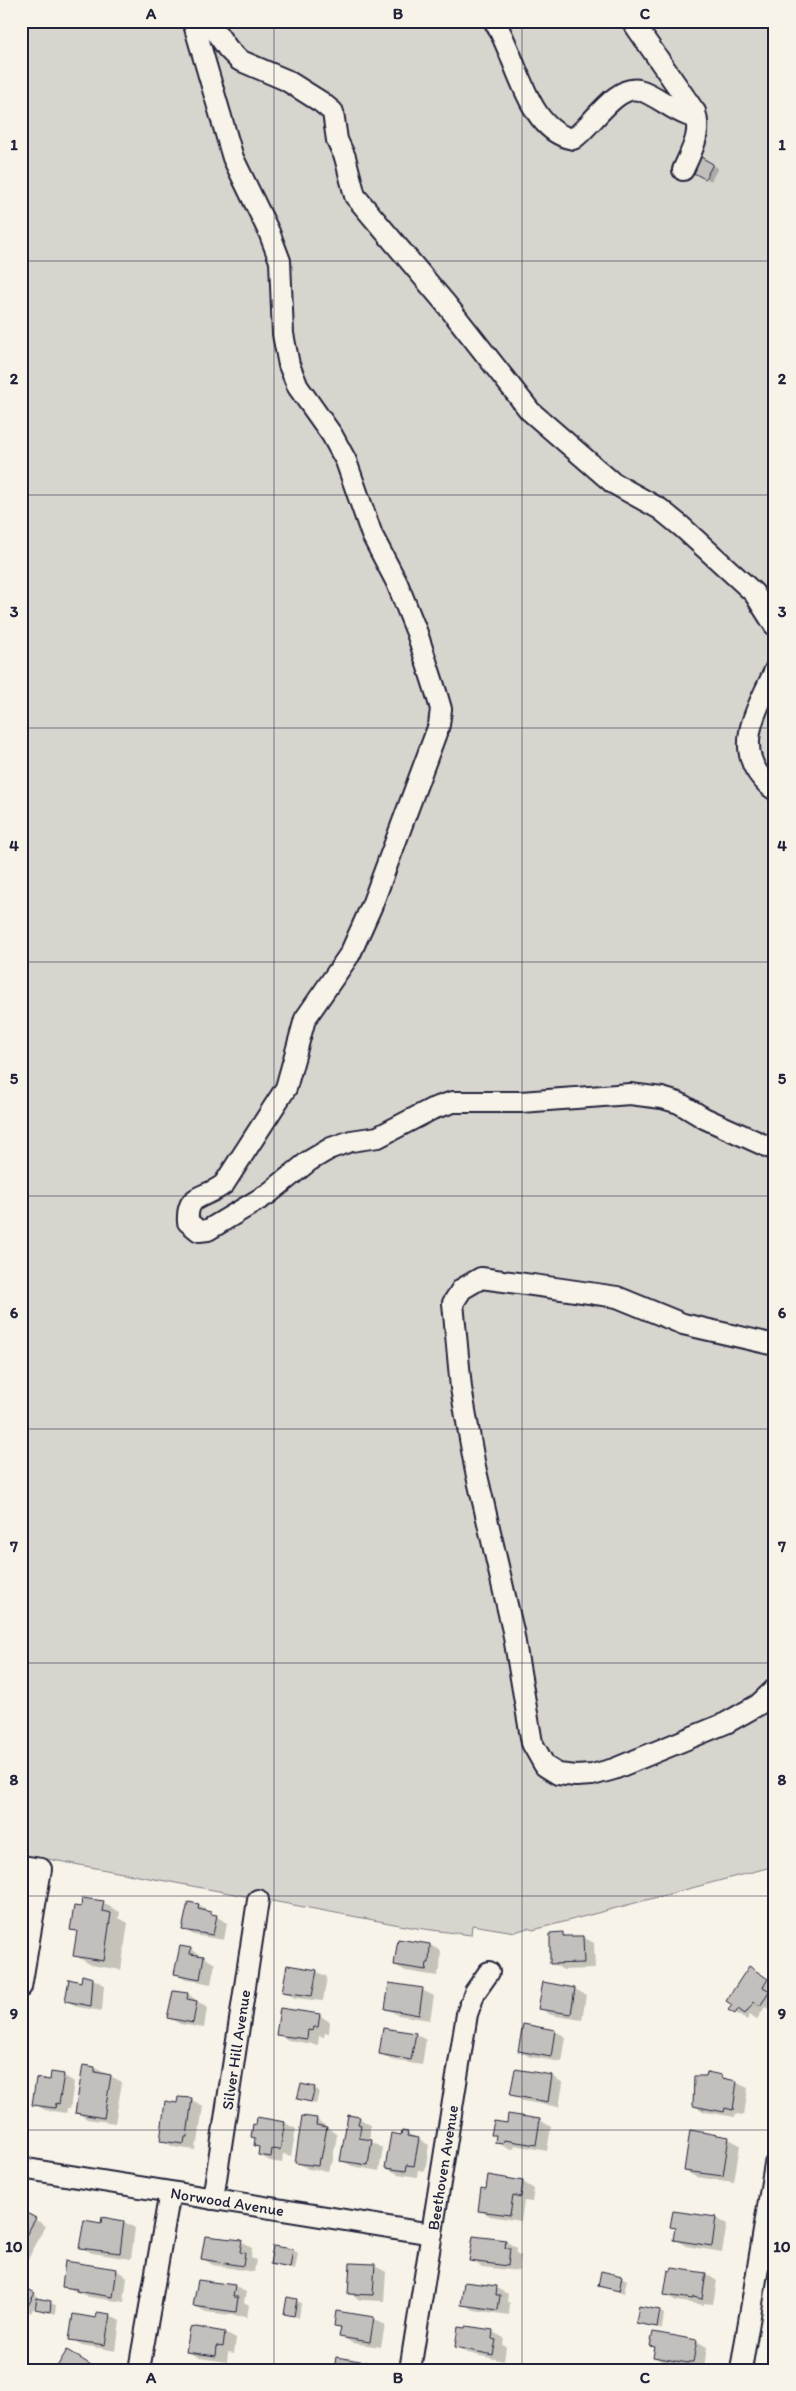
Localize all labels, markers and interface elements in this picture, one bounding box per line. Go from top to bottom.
text: A [145,4,157,23]
text: B [393,4,404,23]
text: C [640,4,651,23]
text: 1 [10,135,18,154]
text: 1 [778,135,786,154]
text: 2 [10,369,19,388]
text: 2 [778,369,787,388]
text: 3 [10,602,19,621]
text: 3 [778,602,787,621]
text: 4 [9,836,19,855]
text: 4 [777,836,787,855]
text: 5 [10,1069,19,1088]
text: 5 [778,1069,787,1088]
text: 6 [10,1303,19,1322]
text: 6 [778,1303,787,1322]
text: 7 [9,1537,18,1556]
text: 7 [777,1537,786,1556]
text: 8 [10,1770,19,1789]
text: 8 [778,1770,787,1789]
street label: Silver Hill Avenue [218,1988,254,2111]
text: 9 [10,2004,18,2023]
text: 9 [778,2004,786,2023]
street label: Beethoven Avenue [424,2104,462,2232]
street label: Norwood Avenue [169,2183,286,2220]
text: 10 [5,2237,23,2256]
text: 10 [773,2237,791,2256]
text: A [145,2368,157,2387]
text: B [393,2368,404,2387]
text: C [640,2368,651,2387]

